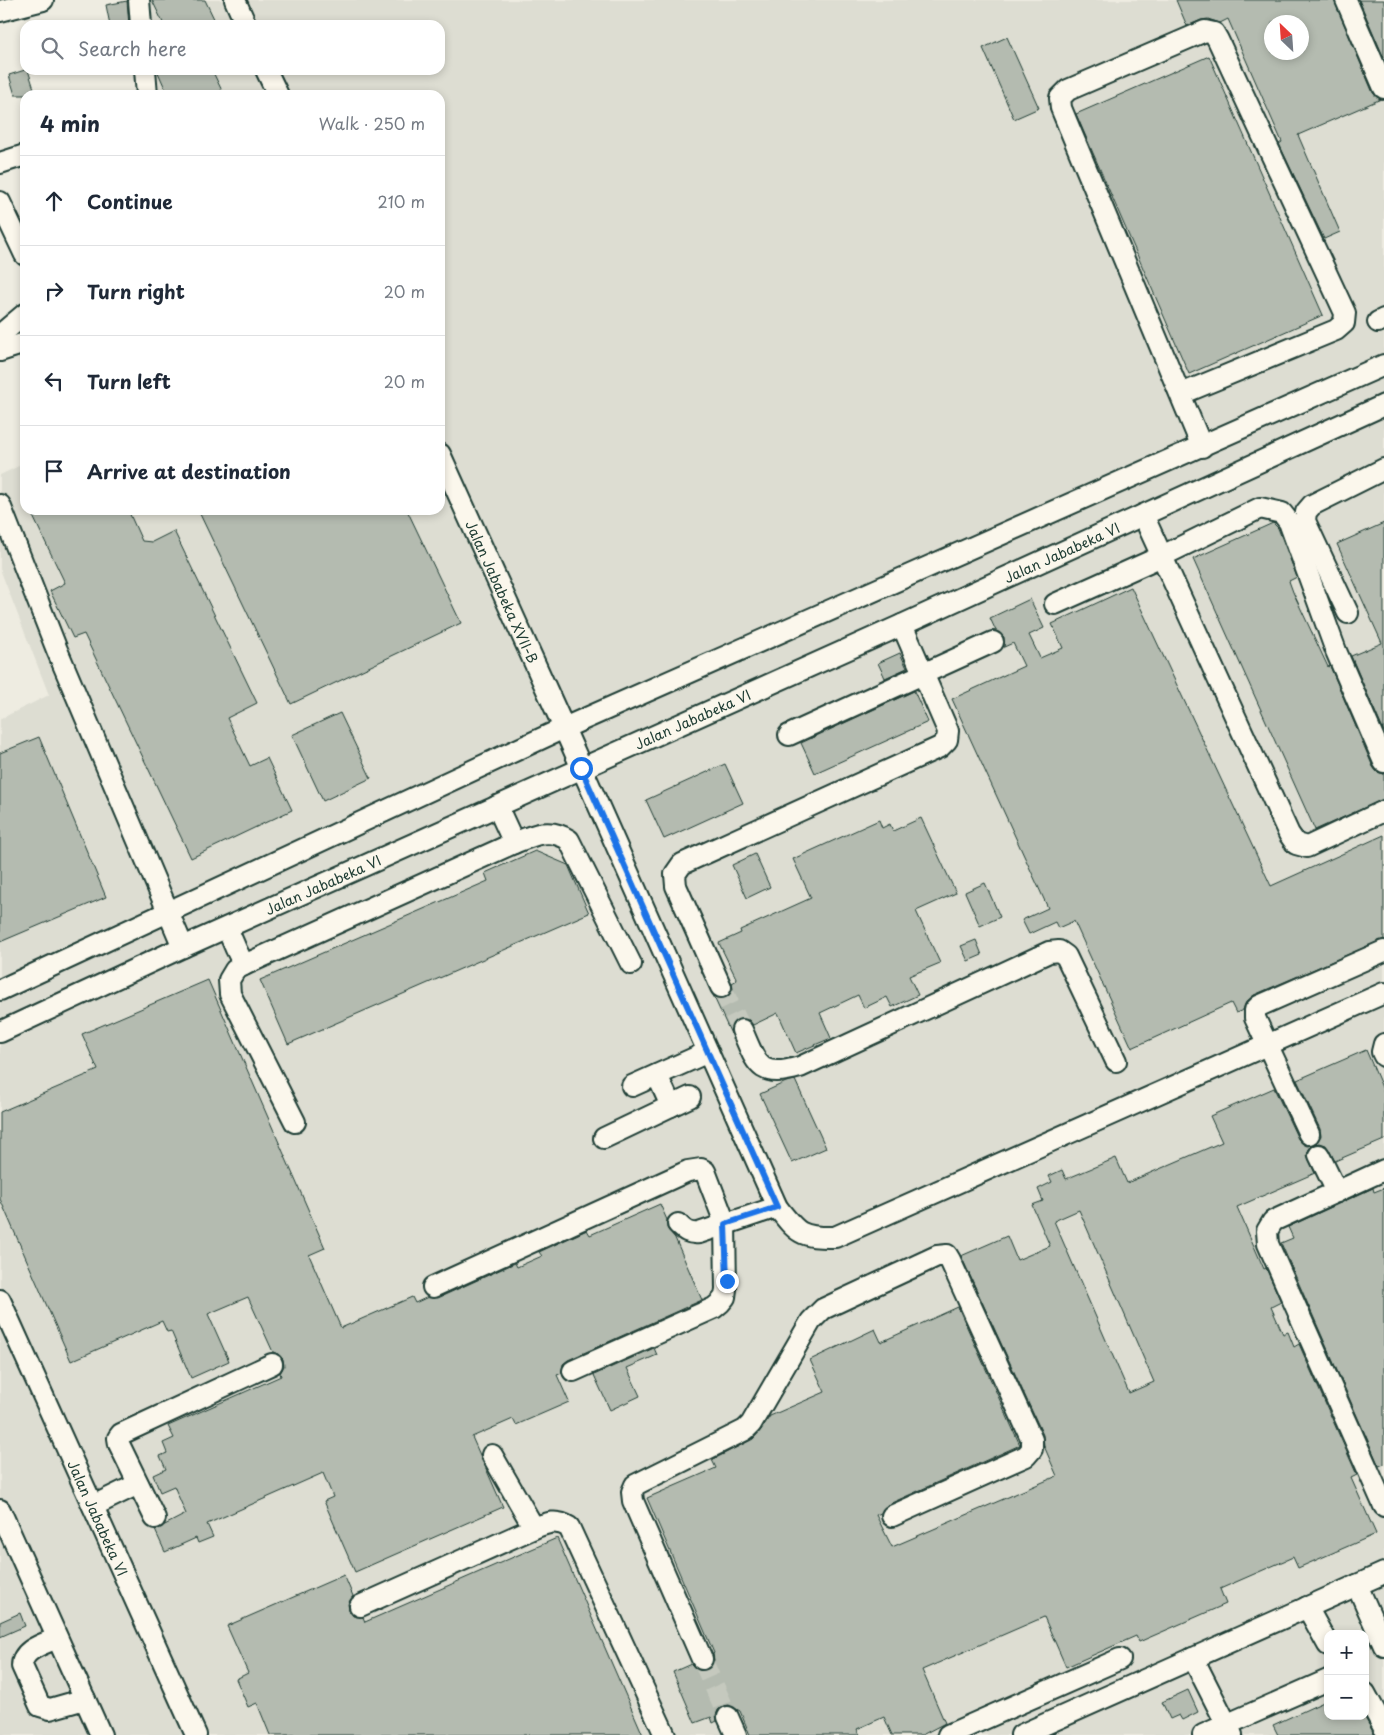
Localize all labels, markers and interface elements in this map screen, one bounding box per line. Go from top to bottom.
north arrow [1264,15,1309,60]
search box [20,20,445,75]
icon: search [38,34,66,62]
text: Search here [78,34,187,62]
text: 4 min [40,107,100,139]
text: Walk · 250 m [319,111,425,135]
icon: ahead [40,187,68,215]
text: Continue [87,187,173,215]
text: 210 m [377,189,425,213]
icon: right [40,277,68,305]
text: Turn right [87,277,185,305]
text: 20 m [384,279,425,303]
icon: left [40,367,68,395]
text: Turn left [87,367,171,395]
text: 20 m [384,369,425,393]
icon: arrive [40,457,68,485]
text: Arrive at destination [87,457,291,485]
street label: Jalan Jababeka XVII-B [461,517,544,666]
street label: Jalan Jababeka VI [1000,517,1123,588]
street label: Jalan Jababeka VI [631,684,754,754]
route start [570,757,593,780]
street label: Jalan Jababeka VI [261,849,384,920]
route end [716,1270,739,1293]
street label: Jalan Jababeka VI [63,1457,133,1579]
map controls [1324,1630,1369,1720]
button: + [1324,1630,1369,1675]
button: − [1324,1675,1369,1720]

